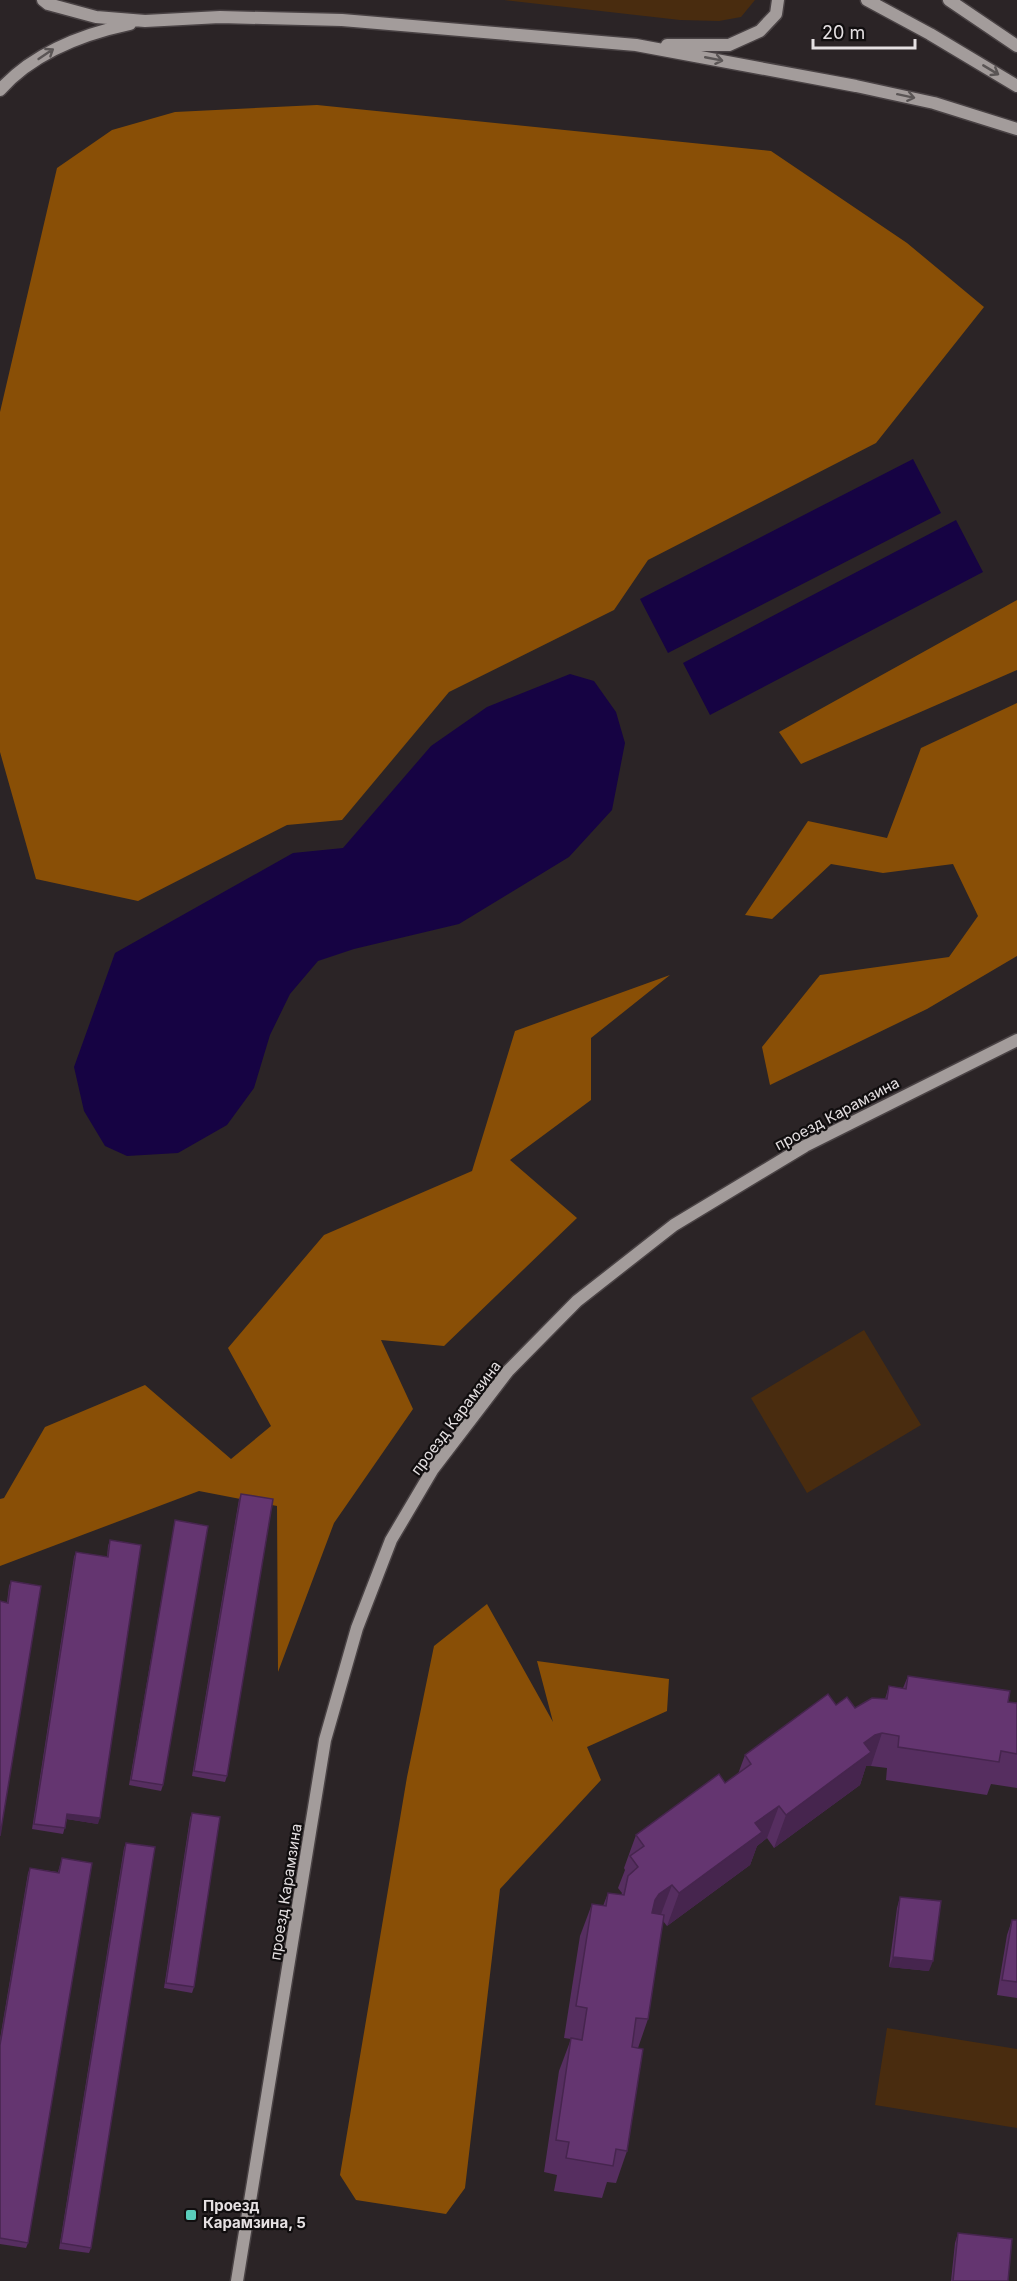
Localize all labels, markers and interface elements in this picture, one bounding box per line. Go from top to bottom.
scale bar [813,12,915,50]
text: 20 m [822,22,865,43]
one-way arrow [37,48,54,61]
one-way arrow [704,54,723,65]
one-way arrow [982,64,999,76]
one-way arrow [896,91,915,103]
street label: проезд Карамзина [771,1073,902,1154]
street label: проезд Карамзина [406,1357,505,1479]
street label: проезд Карамзина [265,1822,306,1962]
place label: Проезд Карамзина, 5 [203,2196,306,2232]
marker: Проезд Карамзина, 5 [184,2208,198,2222]

